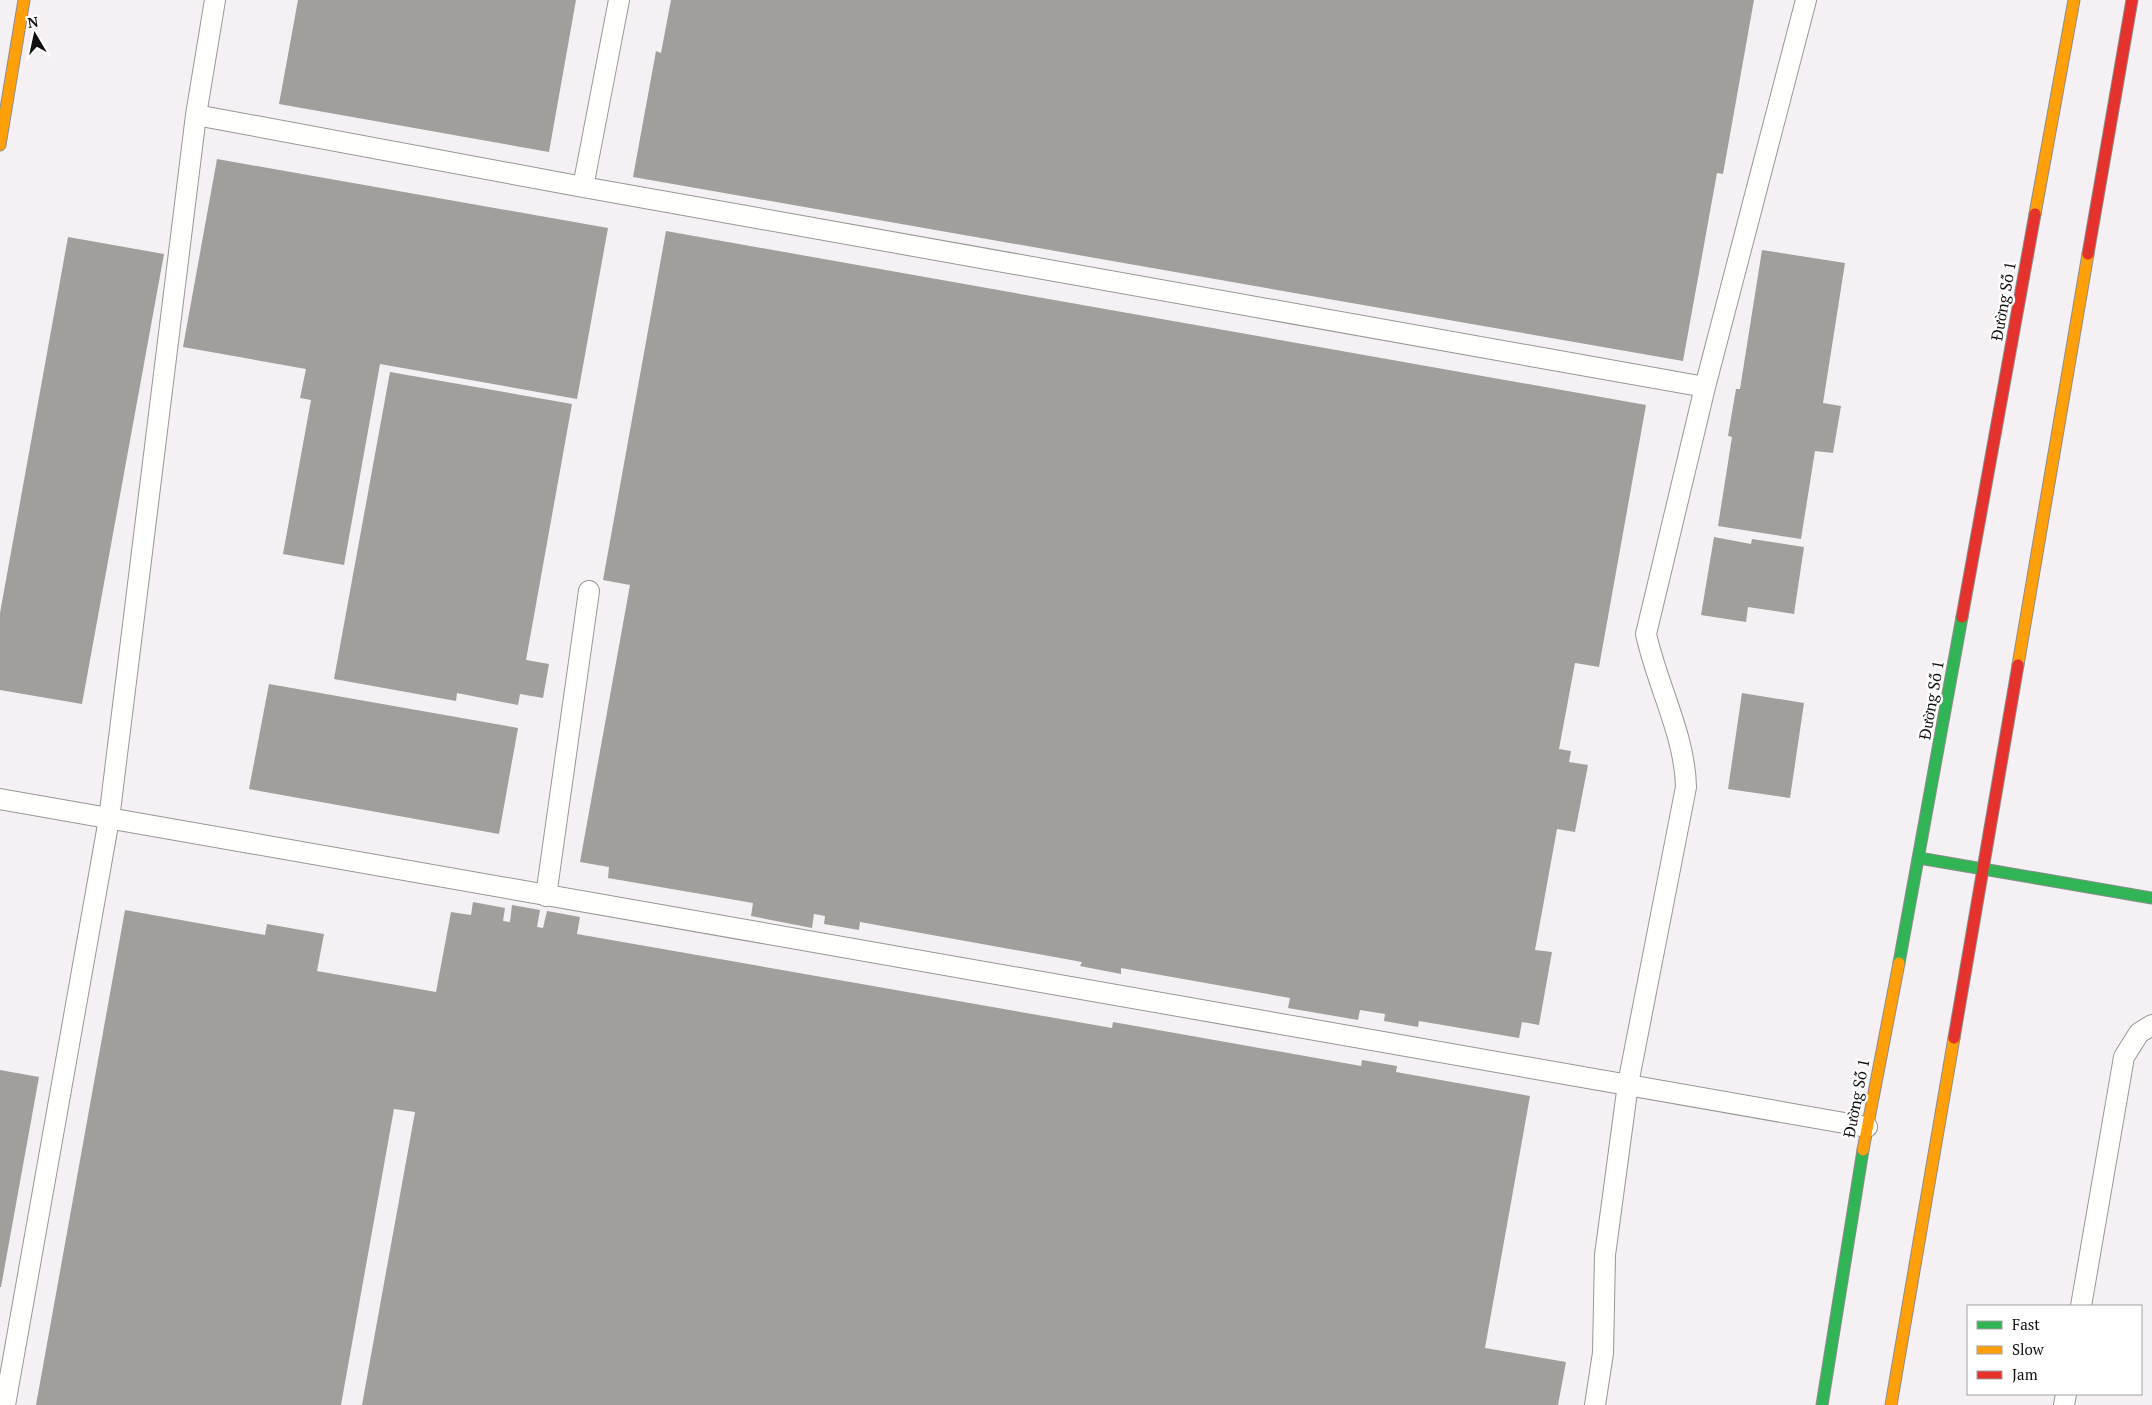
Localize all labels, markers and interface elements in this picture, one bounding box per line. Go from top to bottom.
north arrow [10,10,60,60]
text: N [26,11,40,32]
street label: Đường Số 1 [1985,260,2021,342]
street label: Đường Số 1 [1913,659,1949,741]
street label: Đường Số 1 [1838,1057,1874,1139]
legend [1967,1305,2142,1395]
text: Fast [2012,1314,2040,1334]
text: Slow [2012,1339,2045,1359]
text: Jam [2012,1364,2038,1384]

